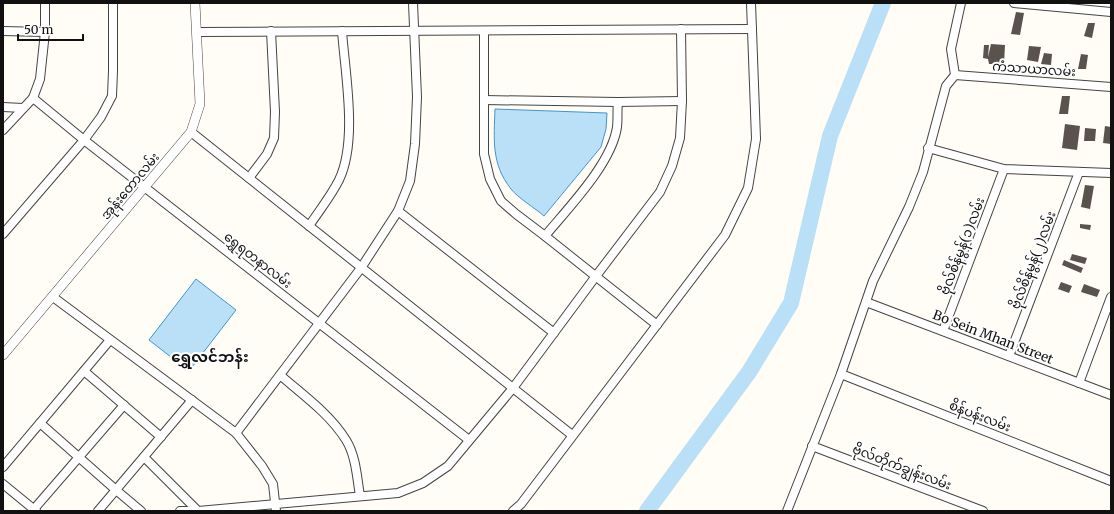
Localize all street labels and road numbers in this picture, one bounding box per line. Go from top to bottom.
street label: ကံသာယာလမ်း [992,58,1076,80]
street label: အုန်းတောလမ်း [97,149,164,224]
street label: ဗိုလ်စိန်မွန်(၁)လမ်း [936,195,990,298]
street label: ဗိုလ်စိန်မွန်(၂)လမ်း [1006,209,1061,312]
street label: ရွှေရတနာလမ်း [219,228,295,293]
street label: Bo Sein Mhan Street [930,306,1056,368]
street label: စိန်ပန်းလမ်း [946,396,1013,437]
street label: ဗိုလ်တိုက်ချွန်းလမ်း [849,440,954,496]

